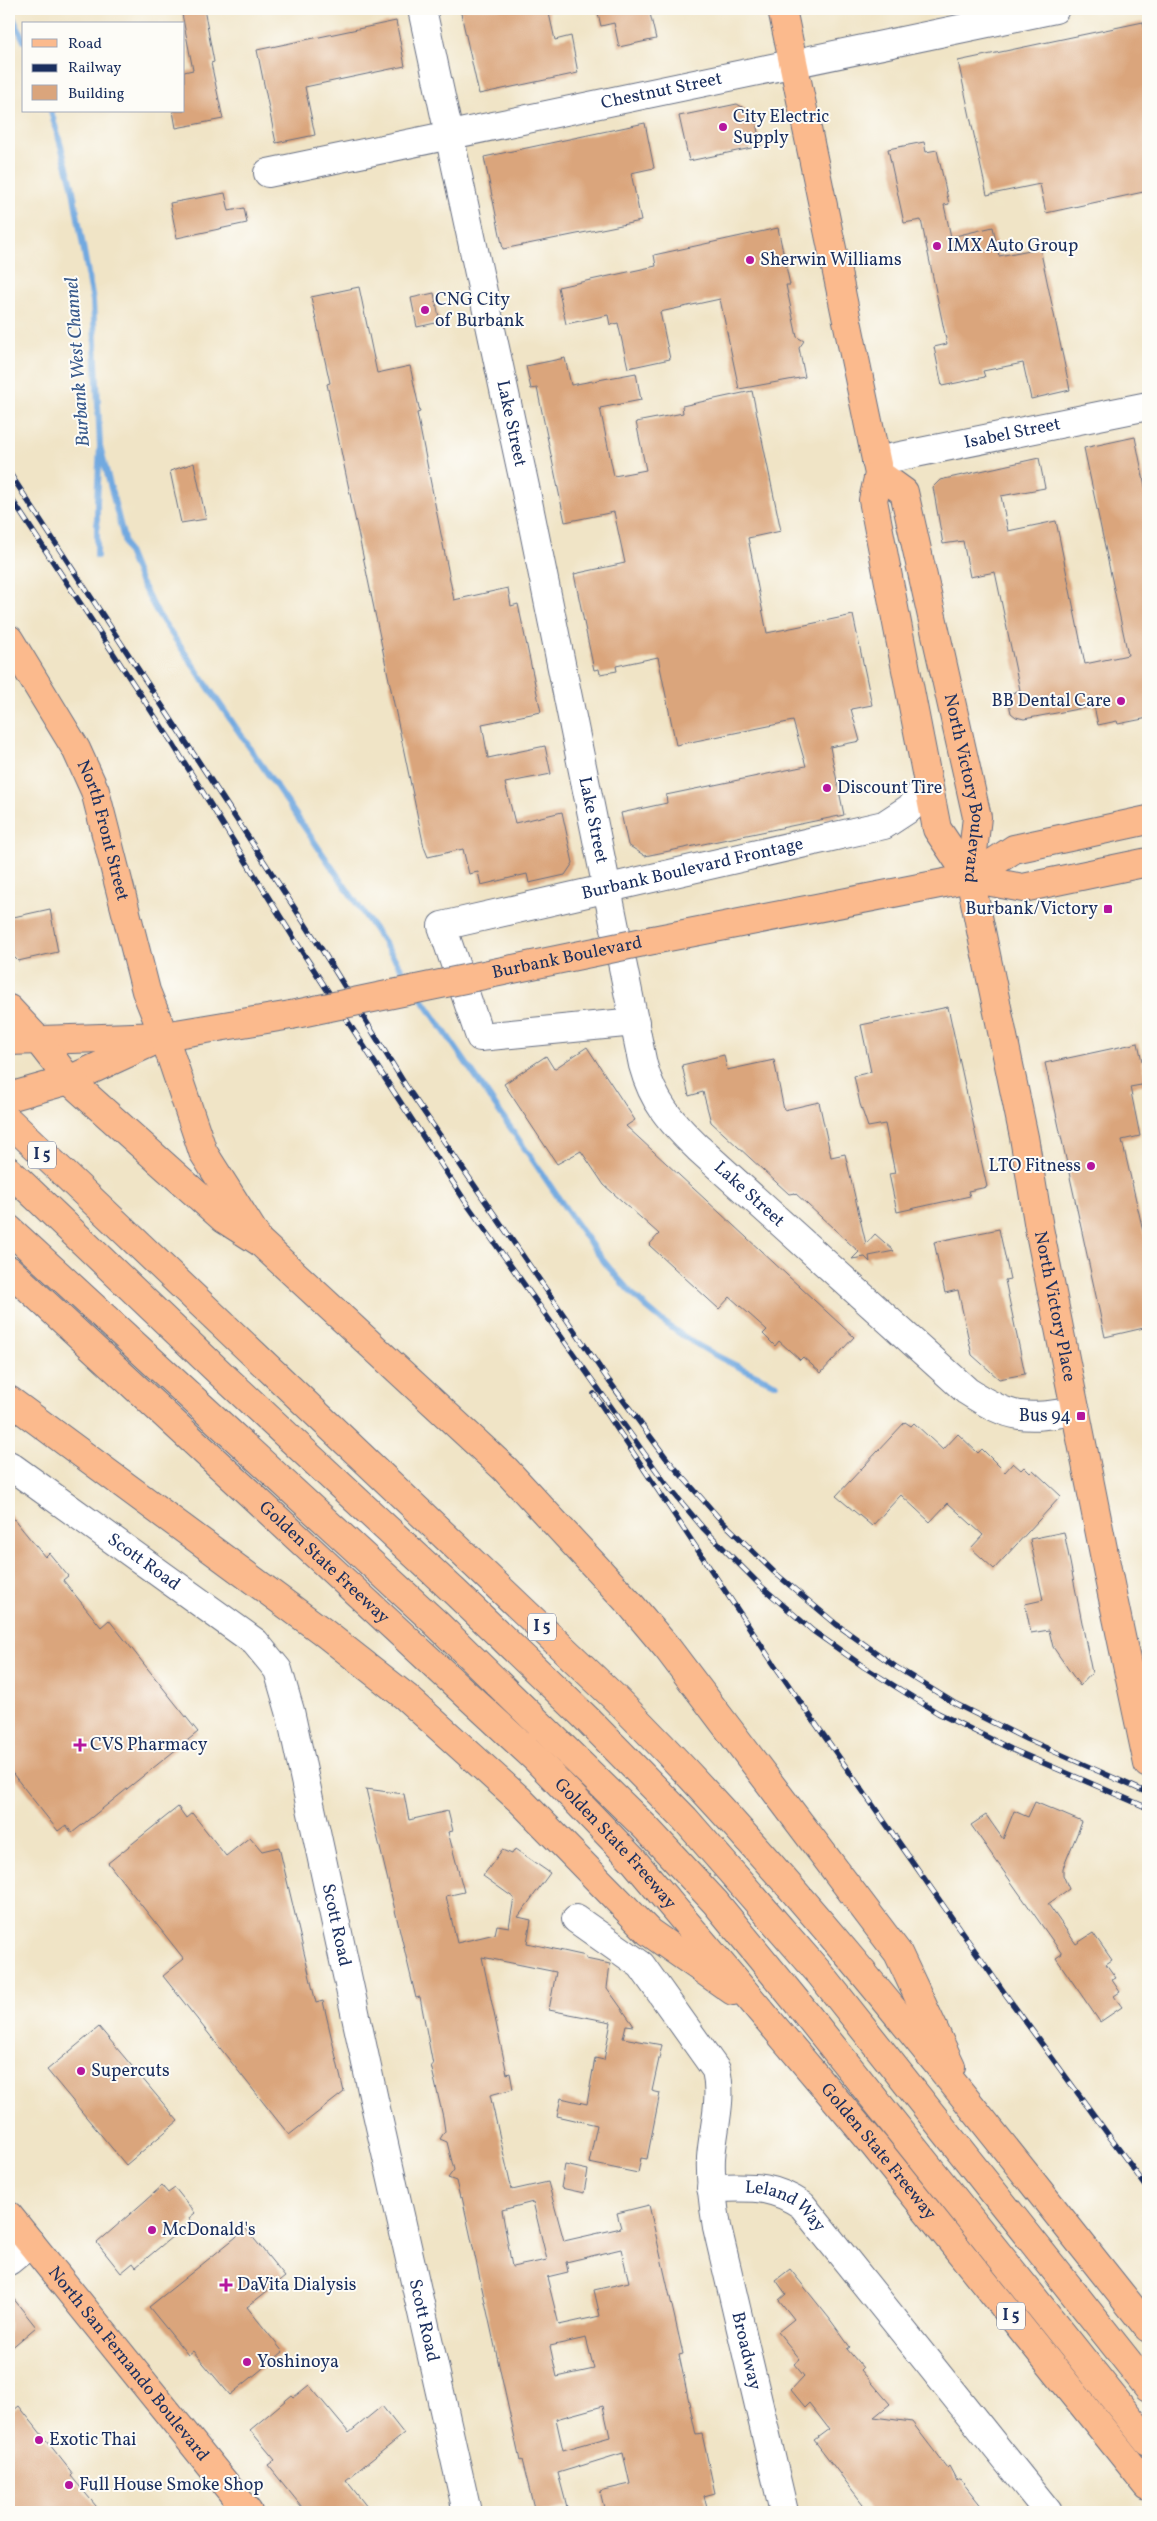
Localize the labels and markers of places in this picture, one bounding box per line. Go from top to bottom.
place label: City Electric Supply [733,105,829,151]
marker: City Electric Supply [717,121,729,133]
place label: IMX Auto Group [947,234,1078,259]
marker: IMX Auto Group [931,240,943,252]
place label: Sherwin Williams [760,248,902,273]
marker: Sherwin Williams [744,254,756,266]
place label: CNG City of Burbank [435,288,525,334]
marker: CNG City of Burbank [419,304,431,316]
place label: BB Dental Care [991,689,1111,714]
marker: BB Dental Care [1115,695,1127,707]
place label: Discount Tire [837,776,942,801]
marker: Discount Tire [821,782,833,794]
place label: Burbank/Victory [965,897,1098,922]
marker: Burbank/Victory [1102,903,1114,915]
place label: LTO Fitness [989,1154,1081,1179]
marker: LTO Fitness [1085,1160,1097,1172]
place label: Bus 94 [1019,1404,1071,1429]
marker: Bus 94 [1075,1410,1087,1422]
place label: CVS Pharmacy [90,1733,208,1758]
marker: CVS Pharmacy [74,1739,86,1751]
place label: Supercuts [91,2059,170,2084]
marker: Supercuts [75,2065,87,2077]
place label: McDonald's [162,2218,256,2243]
marker: McDonald's [146,2224,158,2236]
place label: DaVita Dialysis [237,2273,357,2298]
marker: DaVita Dialysis [219,2278,233,2292]
place label: Yoshinoya [257,2350,339,2375]
marker: Yoshinoya [241,2356,253,2368]
place label: Exotic Thai [49,2428,137,2453]
marker: Exotic Thai [33,2434,45,2446]
place label: Full House Smoke Shop [79,2473,264,2498]
marker: Full House Smoke Shop [63,2479,75,2491]

